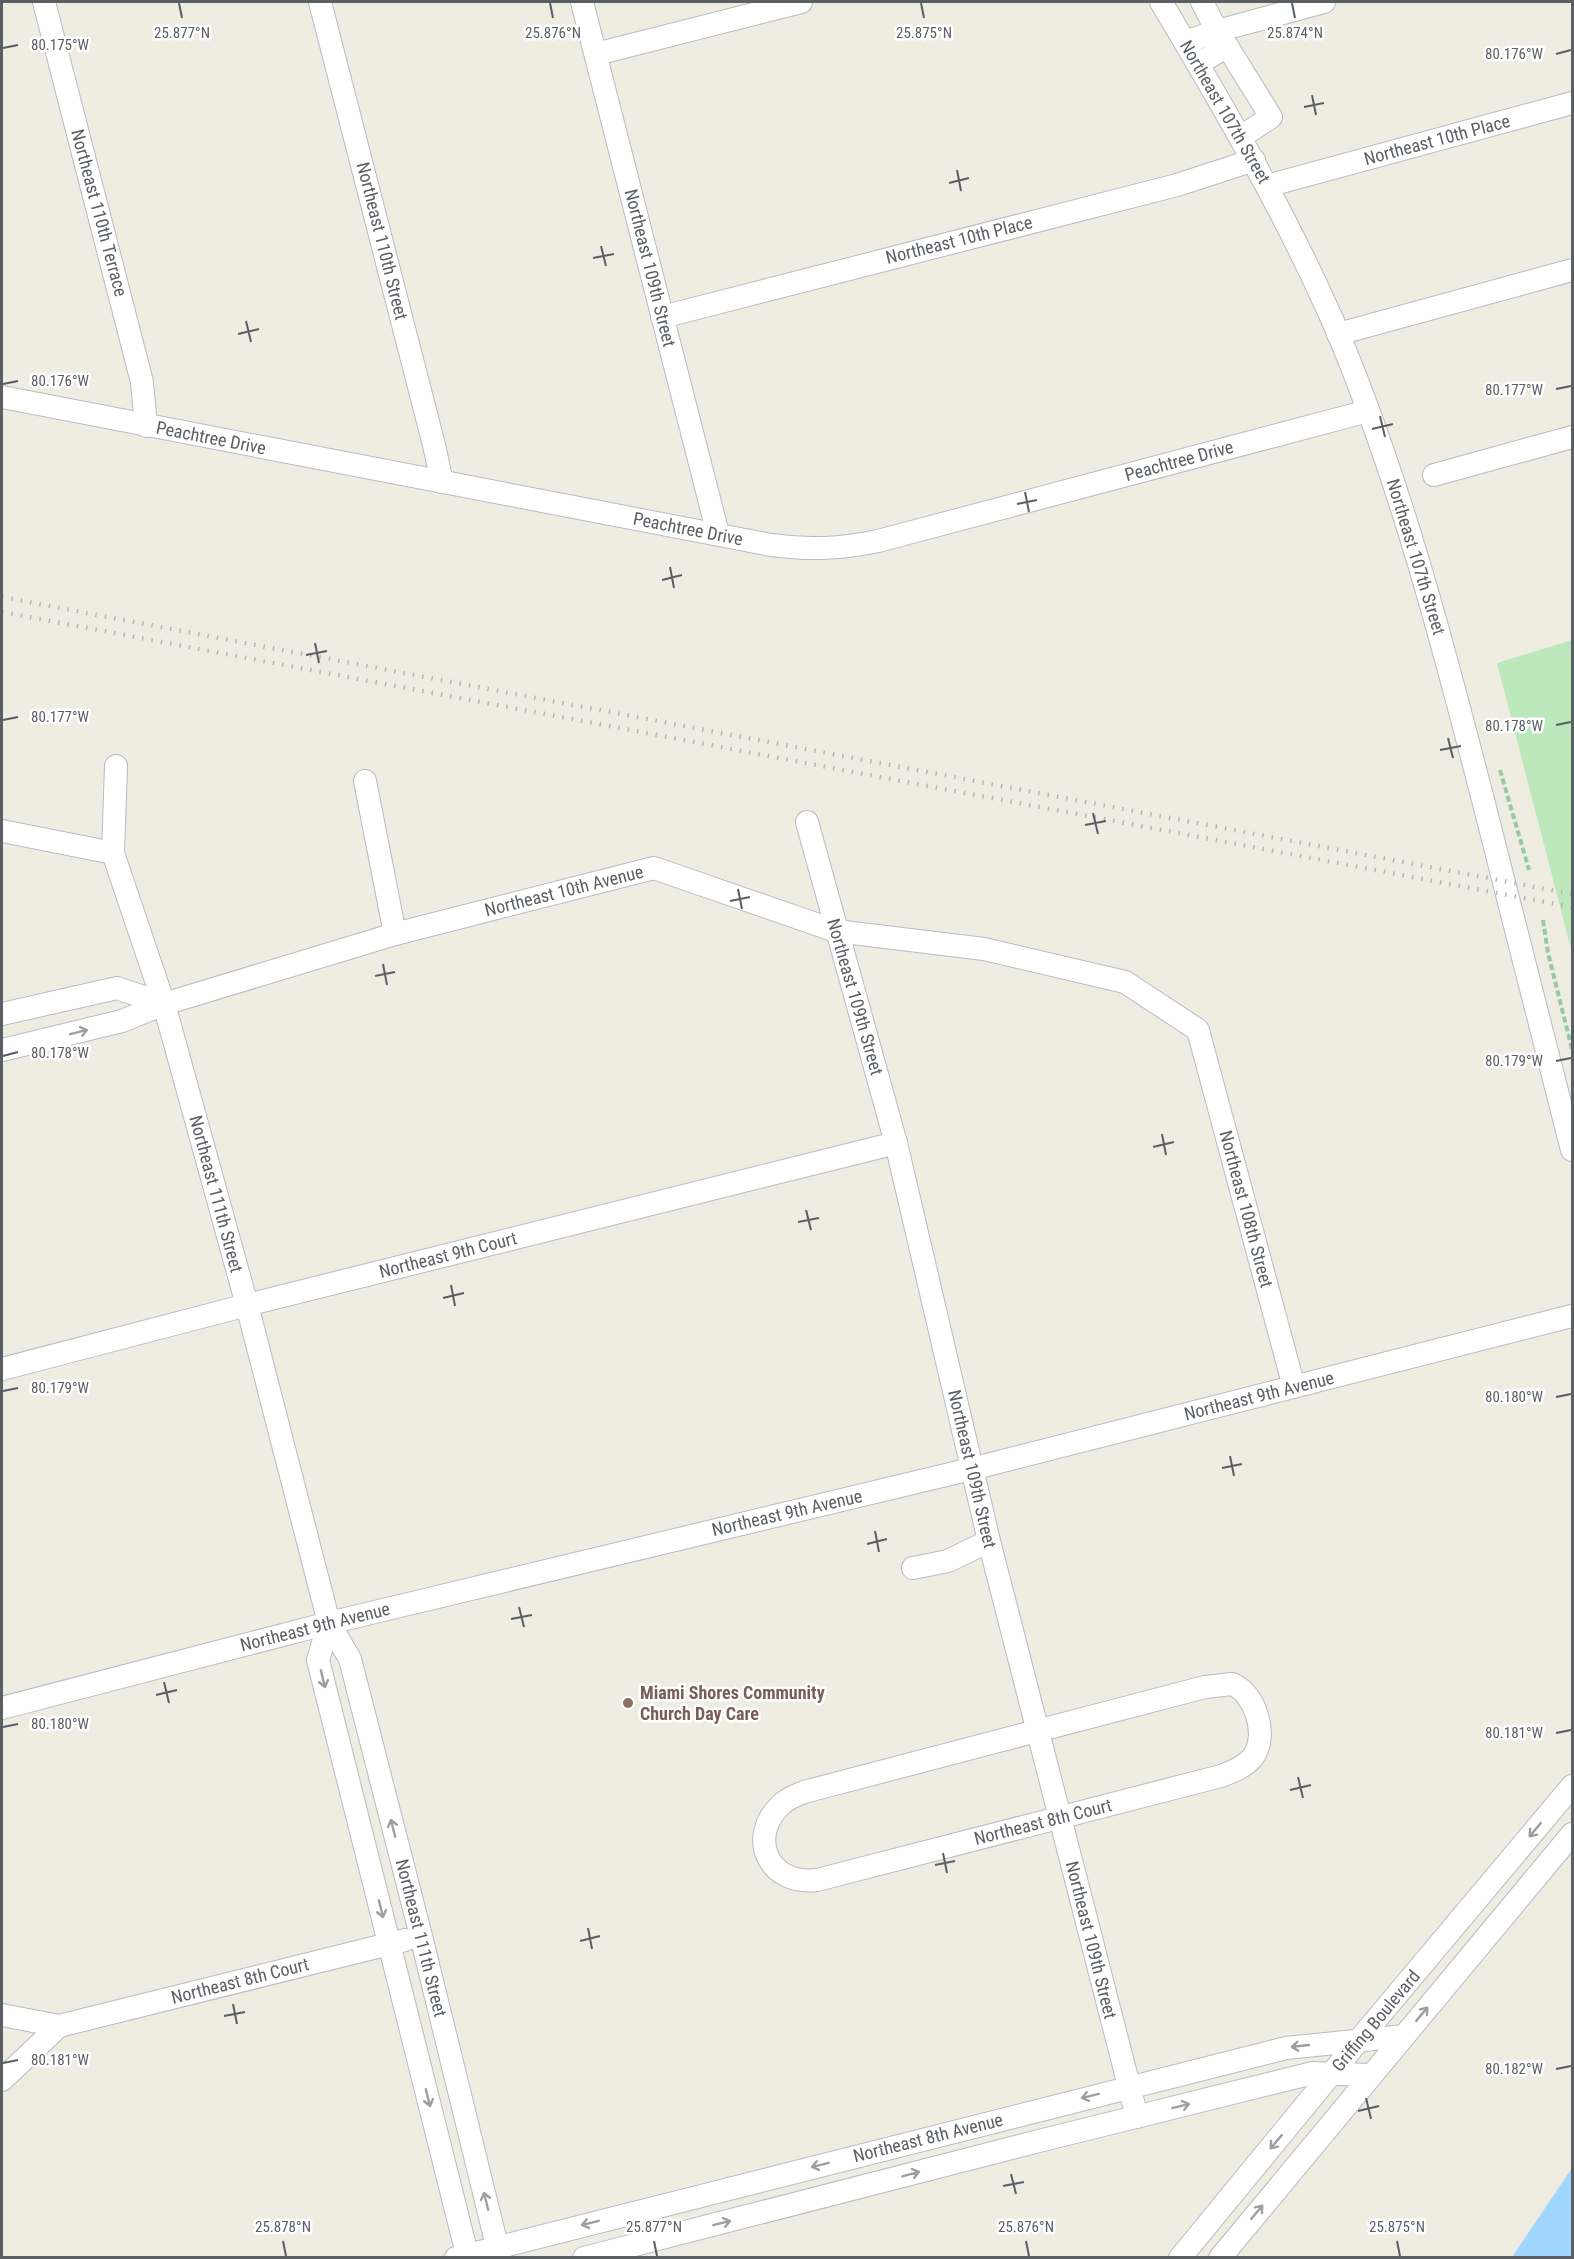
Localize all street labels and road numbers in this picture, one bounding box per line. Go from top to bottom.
street label: Northeast 107th Street [1176,36,1275,187]
street label: Northeast 10th Place [1362,110,1512,169]
street label: Northeast 110th Terrace [67,127,132,299]
street label: Northeast 110th Street [353,160,412,322]
street label: Northeast 109th Street [621,187,680,349]
street label: Northeast 10th Place [883,211,1034,268]
street label: Peachtree Drive [154,417,268,458]
street label: Peachtree Drive [1122,436,1235,485]
street label: Northeast 107th Street [1383,476,1450,637]
street label: Peachtree Drive [631,508,745,549]
street label: Northeast 10th Avenue [482,861,645,920]
street label: Northeast 109th Street [823,916,888,1078]
street label: Northeast 111th Street [185,1113,248,1275]
street label: Northeast 108th Street [1215,1128,1278,1290]
street label: Northeast 9th Court [377,1227,519,1282]
street label: Northeast 9th Avenue [1182,1367,1336,1424]
street label: Northeast 109th Street [944,1388,1001,1550]
street label: Northeast 9th Avenue [710,1485,864,1540]
street label: Northeast 9th Avenue [238,1598,392,1655]
street label: Northeast 8th Court [972,1794,1114,1849]
street label: Northeast 111th Street [392,1857,451,2019]
street label: Northeast 109th Street [1062,1859,1121,2021]
street label: Northeast 8th Court [169,1953,311,2008]
street label: Griffing Boulevard [1327,1966,1424,2076]
street label: Northeast 8th Avenue [851,2109,1005,2166]

